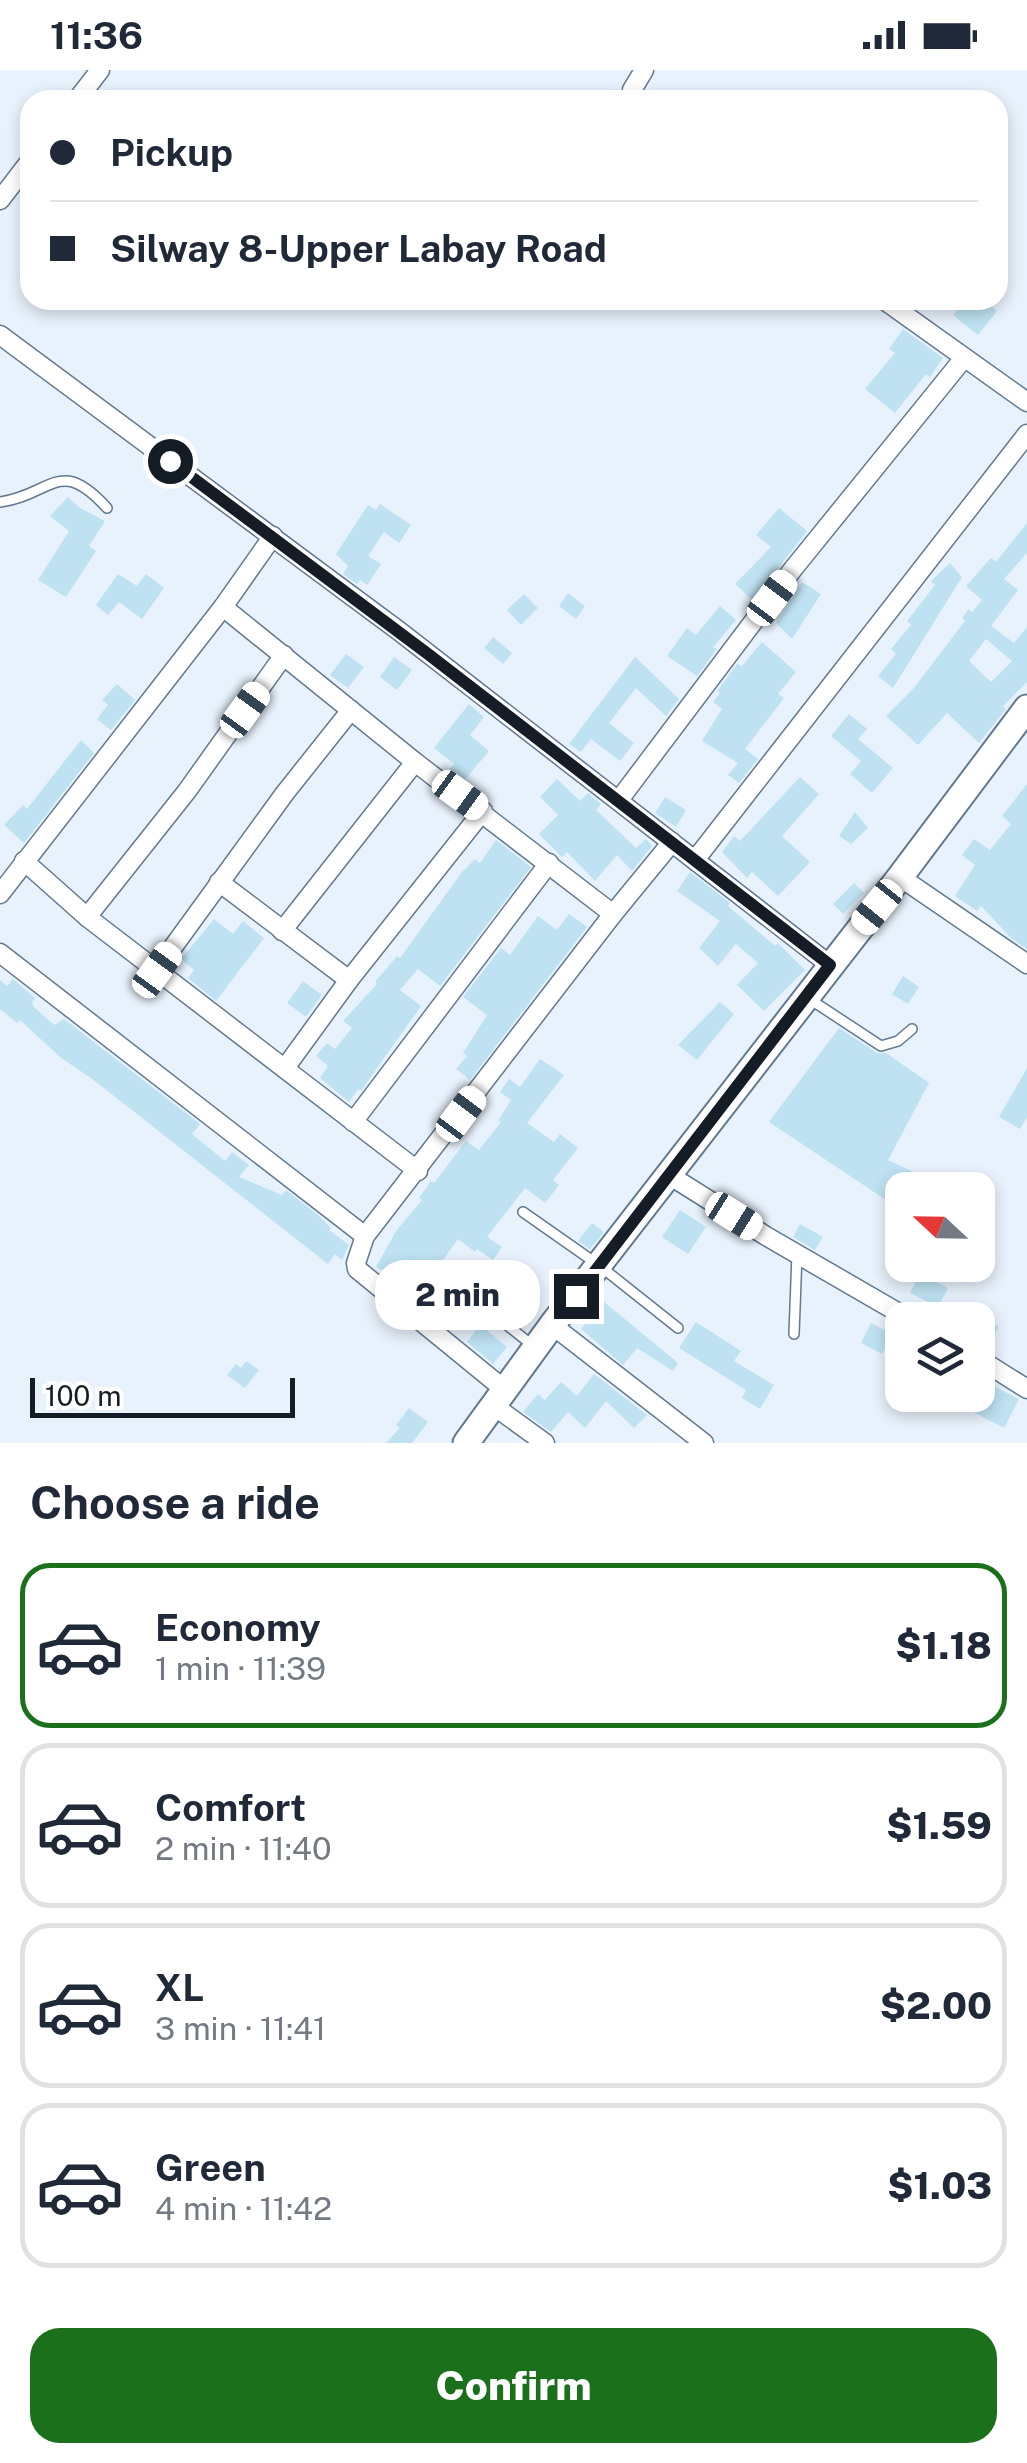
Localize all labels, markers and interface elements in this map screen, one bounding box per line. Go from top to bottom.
text: 11:36 [50,13,143,58]
text: Pickup [110,130,233,175]
text: Silway 8-Upper Labay Road [110,226,607,271]
route start [148,439,193,484]
car [742,565,802,631]
car [215,677,275,743]
car [427,765,493,825]
car [846,874,908,940]
car [127,937,187,1003]
car [431,1081,491,1147]
north arrow [885,1172,995,1282]
map controls [885,1172,995,1412]
car [701,1187,767,1245]
callout: 2 min [376,1261,541,1331]
route end [554,1274,599,1319]
text: 2 min [415,1276,500,1313]
button: layers [885,1302,995,1412]
scale bar [30,1373,295,1418]
text: 100 m [45,1379,122,1412]
text: Choose a ride [30,1476,320,1529]
icon: car [35,1601,125,1691]
text: Economy [155,1605,321,1650]
text: $1.18 [896,1623,992,1668]
text: 1 min · 11:39 [155,1650,326,1687]
icon: car [35,1781,125,1871]
text: Comfort [155,1785,306,1830]
text: $1.59 [886,1803,992,1848]
text: 2 min · 11:40 [155,1830,332,1867]
icon: car [35,1961,125,2051]
text: XL [155,1965,204,2010]
text: $2.00 [880,1983,992,2028]
text: 3 min · 11:41 [155,2010,326,2047]
icon: car [35,2141,125,2231]
text: Green [155,2145,266,2190]
text: $1.03 [887,2163,992,2208]
text: 4 min · 11:42 [155,2190,332,2227]
button: Confirm [30,2328,997,2443]

